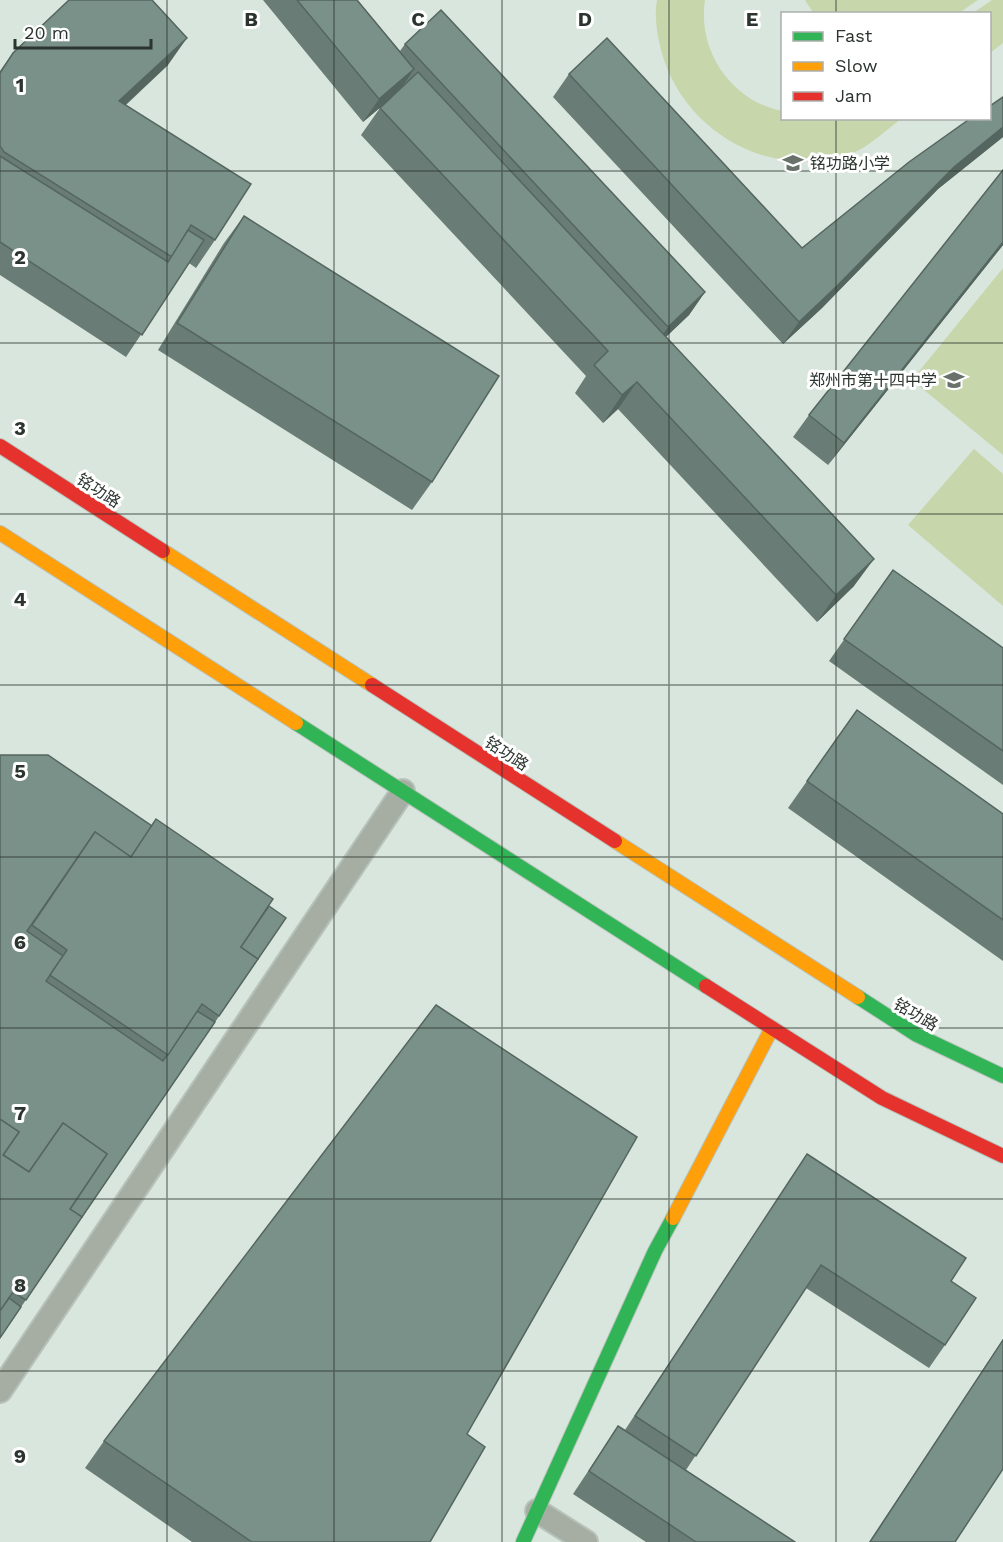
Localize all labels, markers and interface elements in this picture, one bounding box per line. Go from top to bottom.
text: B [244,7,258,31]
text: C [411,7,425,31]
text: D [578,7,592,31]
text: E [746,7,758,31]
scale bar [15,12,152,50]
legend [781,12,991,120]
text: 20 m [24,22,69,43]
text: Fast [835,25,873,46]
text: Slow [835,55,878,76]
text: 1 [16,73,24,97]
text: Jam [835,85,872,106]
school or university icon: 铭功路小学 [781,151,805,175]
place label: 铭功路小学 [810,154,890,173]
text: 2 [14,245,26,269]
school or university icon: 郑州市第十四中学 [942,368,966,392]
place label: 郑州市第十四中学 [809,371,937,390]
text: 3 [14,416,26,440]
street label: 铭功路 [73,469,124,511]
text: 4 [14,587,27,611]
street label: 铭功路 [481,732,532,774]
text: 5 [14,759,26,783]
text: 6 [14,930,26,954]
street label: 铭功路 [890,994,941,1035]
text: 7 [14,1101,26,1125]
text: 8 [14,1273,26,1297]
text: 9 [14,1444,26,1468]

